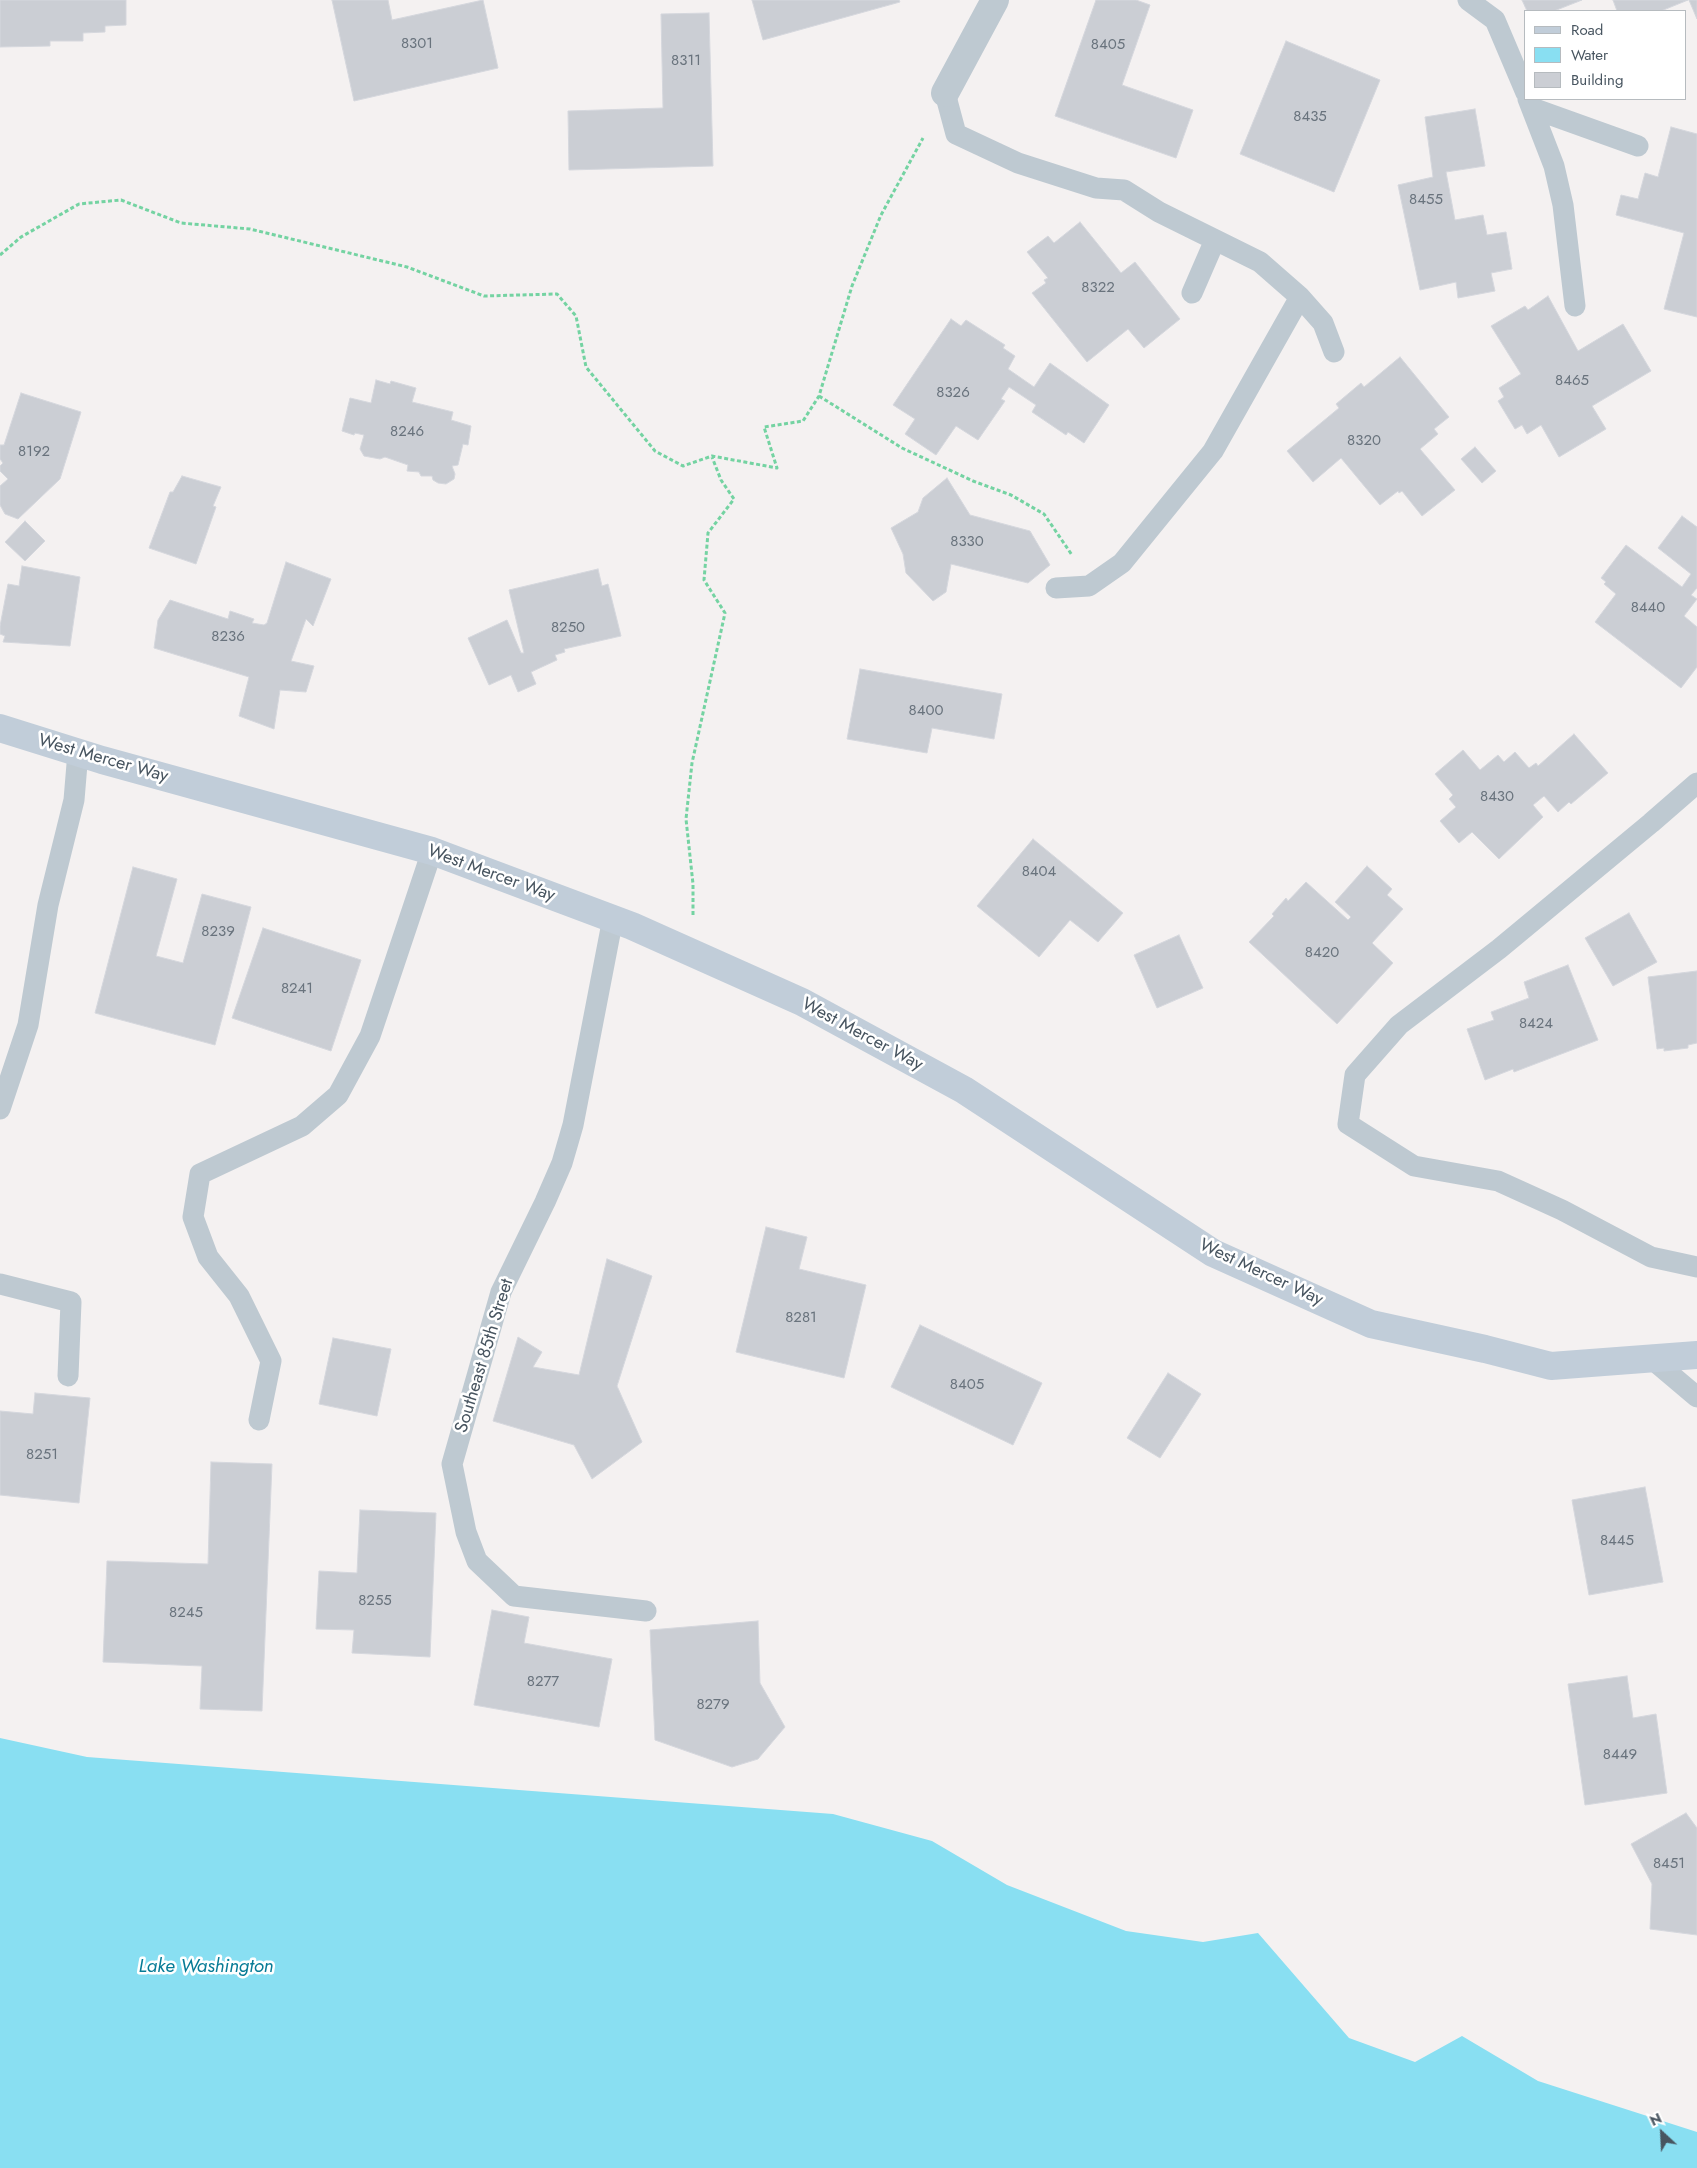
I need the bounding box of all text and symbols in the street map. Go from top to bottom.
legend [1524,10,1687,100]
text: Road [1571,19,1603,41]
house number: 8301 [401,35,433,53]
house number: 8405 [1091,36,1125,54]
text: Water [1571,44,1608,66]
house number: 8311 [671,52,701,70]
text: Building [1571,69,1623,91]
house number: 8435 [1293,108,1327,126]
house number: 8455 [1409,191,1443,209]
house number: 8322 [1081,279,1115,297]
house number: 8465 [1555,372,1589,390]
house number: 8326 [936,384,970,402]
house number: 8246 [390,423,424,441]
house number: 8320 [1347,432,1381,450]
house number: 8192 [18,443,50,461]
house number: 8330 [950,533,984,551]
house number: 8440 [1631,599,1665,617]
house number: 8250 [551,619,585,637]
house number: 8236 [211,628,245,646]
house number: 8400 [909,702,943,720]
street label: West Mercer Way [35,730,171,788]
house number: 8430 [1480,788,1514,806]
street label: West Mercer Way [424,841,558,907]
house number: 8404 [1022,863,1056,881]
house number: 8239 [201,923,235,941]
house number: 8420 [1305,944,1339,962]
house number: 8241 [281,980,313,998]
street label: West Mercer Way [798,994,926,1076]
house number: 8424 [1519,1015,1553,1033]
street label: West Mercer Way [1196,1235,1326,1311]
street label: Southeast 85th Street [451,1276,519,1436]
house number: 8281 [785,1309,817,1327]
house number: 8405 [950,1376,984,1394]
house number: 8251 [26,1446,58,1464]
house number: 8445 [1600,1532,1634,1550]
house number: 8255 [358,1592,392,1610]
house number: 8245 [169,1604,203,1622]
house number: 8277 [527,1673,559,1691]
house number: 8279 [696,1696,730,1714]
house number: 8449 [1603,1746,1637,1764]
house number: 8451 [1653,1855,1685,1873]
water label: Lake Washington [139,1956,273,1978]
north arrow [1637,2108,1687,2158]
text: N [1646,2108,1665,2131]

